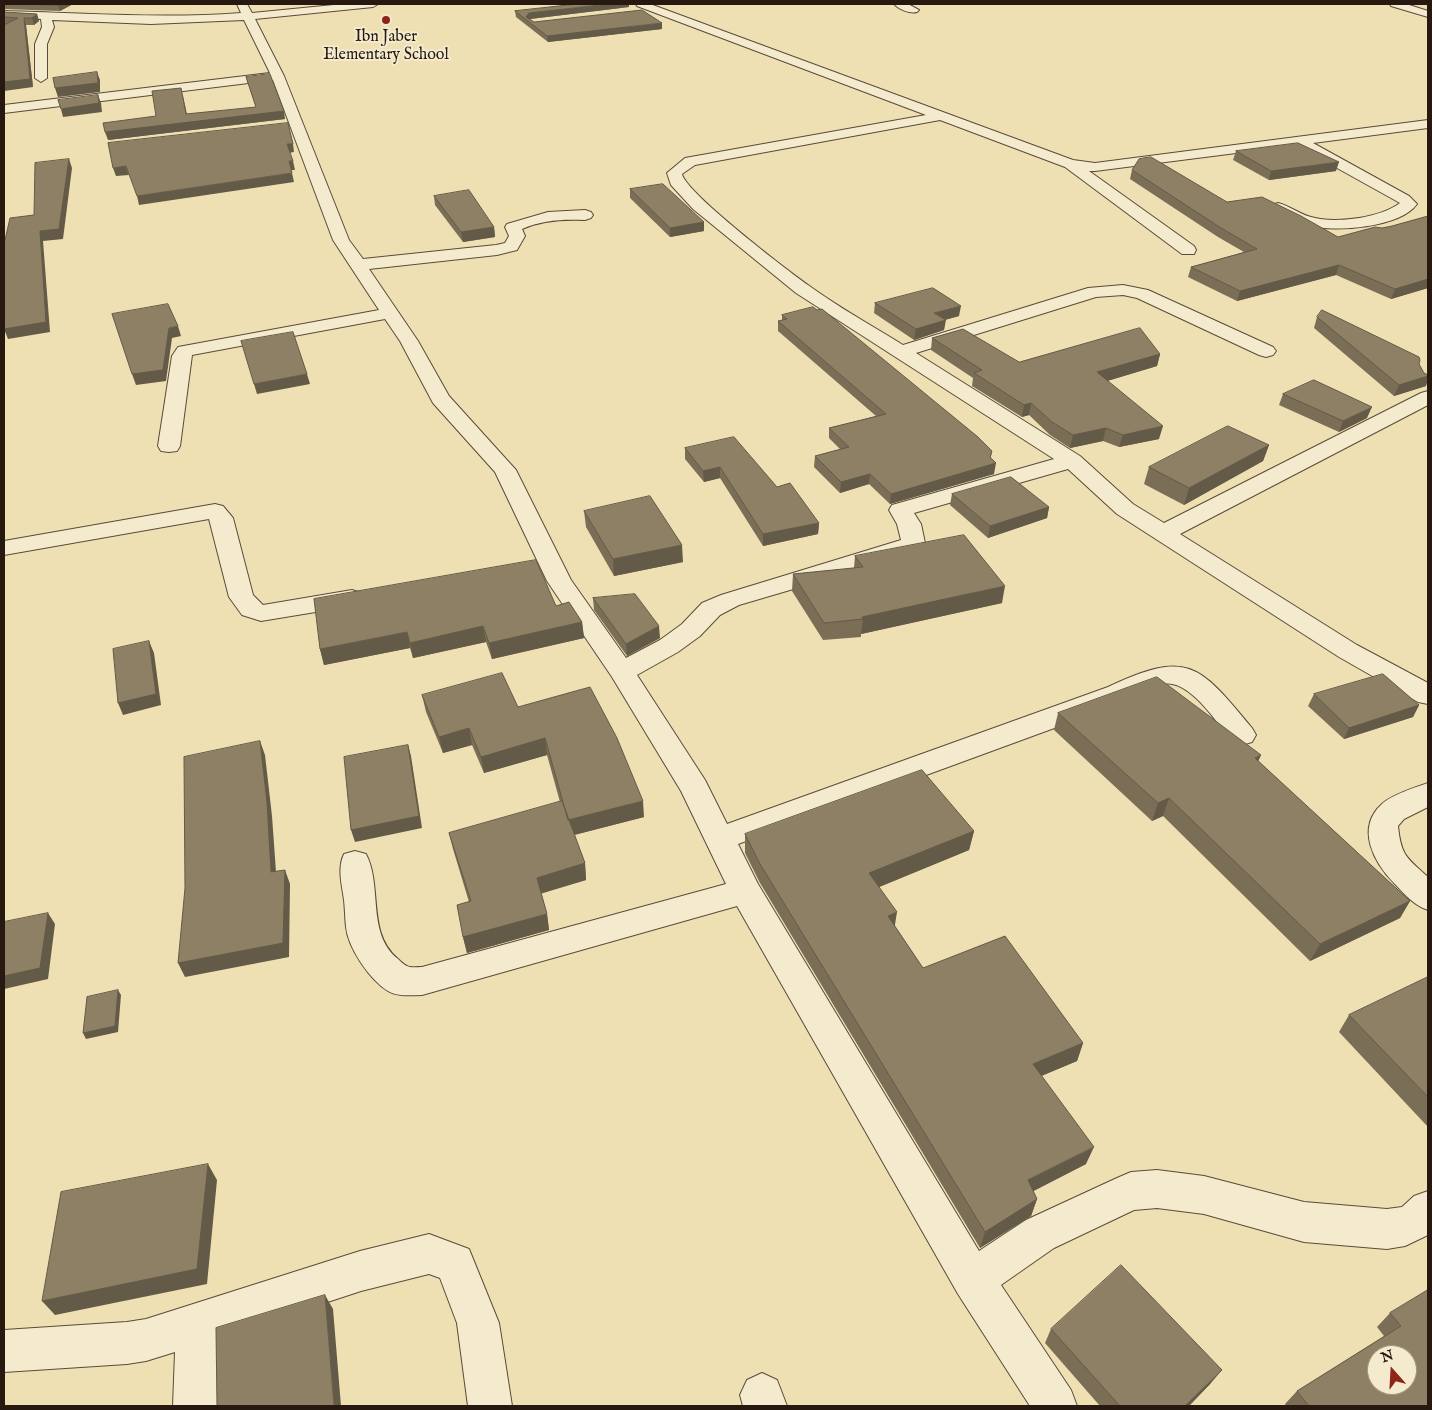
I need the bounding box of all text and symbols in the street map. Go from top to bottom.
marker: Ibn Jaber Elementary School [380,14,392,26]
place label: Ibn Jaber Elementary School [323,28,449,66]
north arrow [1367,1345,1417,1395]
text: N [1379,1346,1396,1367]

